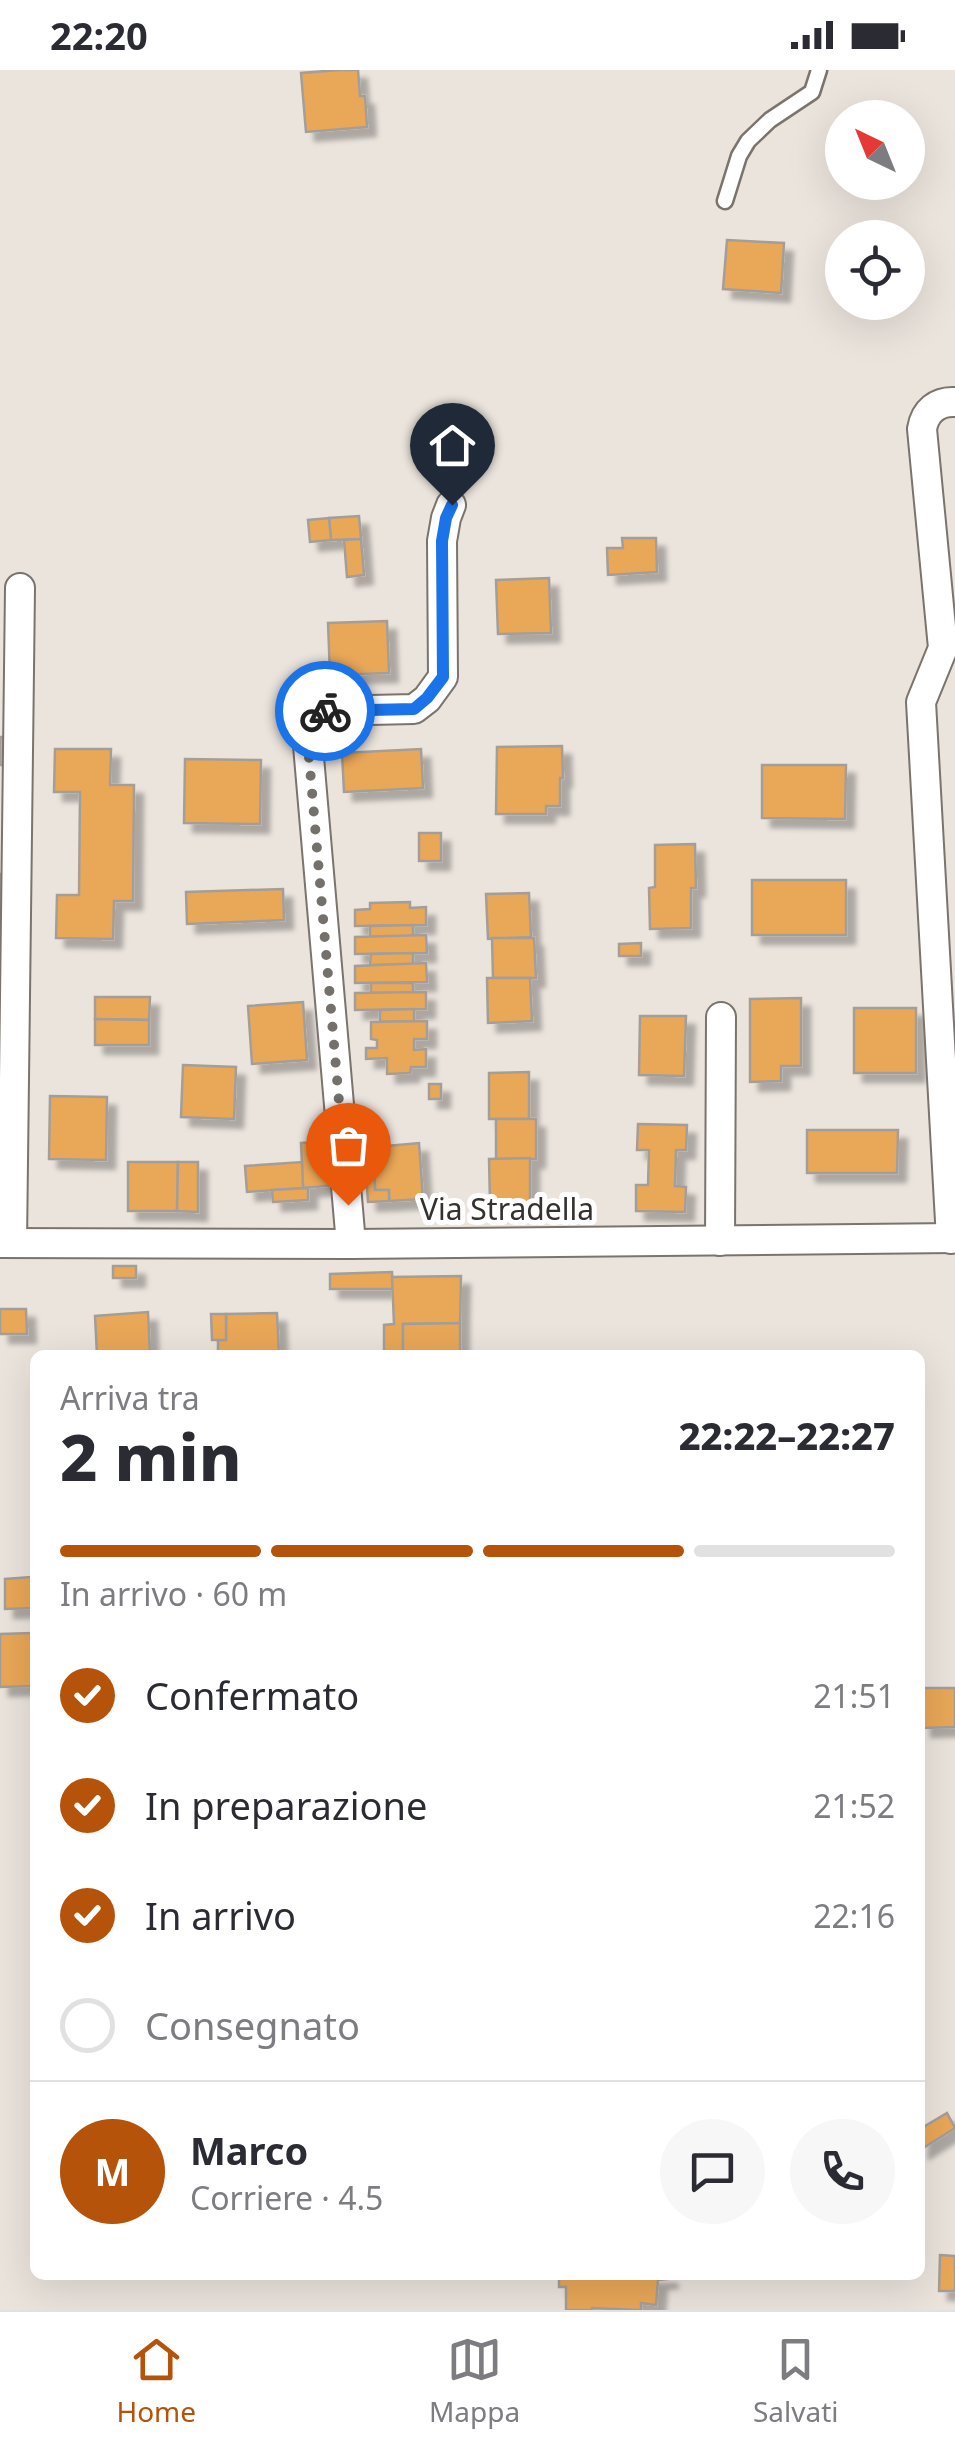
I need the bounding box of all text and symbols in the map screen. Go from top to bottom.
text: 22:20 [50,9,148,61]
north arrow [825,100,925,200]
map controls [825,100,925,320]
button: locate [825,220,925,320]
pin [410,403,495,506]
icon: home [425,418,480,473]
courier [275,661,375,761]
icon: bike [298,684,353,739]
pin [306,1103,391,1206]
icon: bag [321,1118,376,1173]
street label: Via Stradella [420,1188,594,1229]
text: Arriva tra [60,1376,200,1419]
text: 22:22–22:27 [679,1409,895,1461]
text: 2 min [60,1412,242,1500]
text: In arrivo · 60 m [60,1572,287,1615]
icon: check [60,1668,115,1723]
text: Confermato [145,1669,359,1721]
text: 21:51 [813,1674,895,1717]
icon: check [60,1778,115,1833]
text: In preparazione [145,1779,428,1831]
text: 21:52 [813,1784,895,1827]
icon: check [60,1888,115,1943]
text: In arrivo [145,1889,296,1941]
text: 22:16 [813,1894,895,1937]
text: Consegnato [145,1999,360,2051]
button: chat [660,2119,765,2224]
button: phone [790,2119,895,2224]
text: Marco [190,2124,308,2176]
text: M [95,2145,130,2197]
text: Corriere · 4.5 [190,2176,383,2219]
tab: Home [116,2332,196,2430]
tab: Mappa [429,2332,520,2430]
tab: Salvati [753,2332,839,2430]

